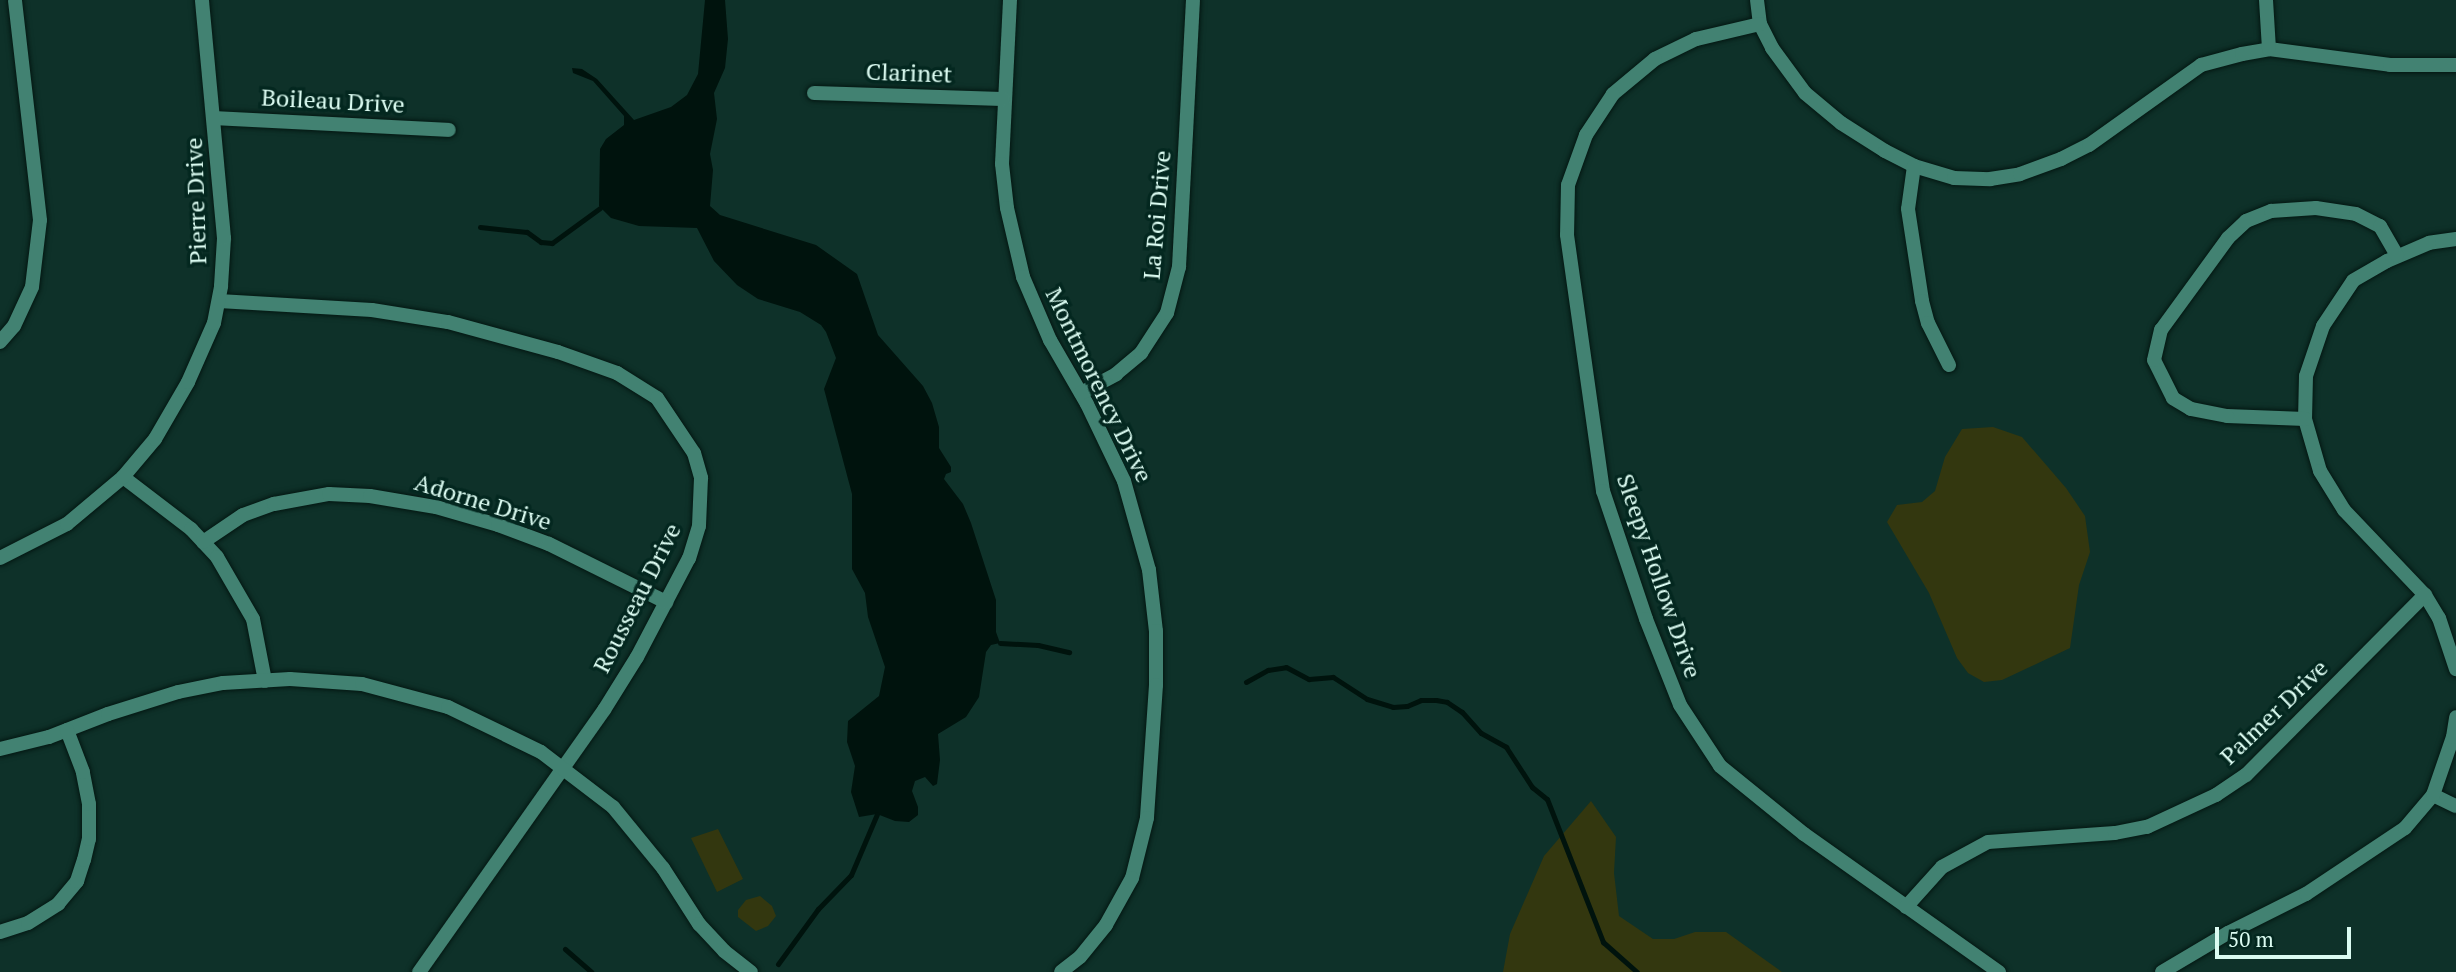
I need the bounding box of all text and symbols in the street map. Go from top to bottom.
street label: Clarinet [865,57,953,89]
street label: Boileau Drive [261,83,405,119]
street label: Pierre Drive [179,137,213,265]
street label: La Roi Drive [1137,149,1177,281]
street label: Montmorency Drive [1039,283,1159,487]
street label: Adorne Drive [411,468,555,536]
street label: Sleepy Hollow Drive [1611,470,1707,682]
street label: Rousseau Drive [587,519,687,677]
street label: Palmer Drive [2214,653,2334,771]
scale bar [2218,912,2354,956]
text: 50 m [2228,925,2274,953]

